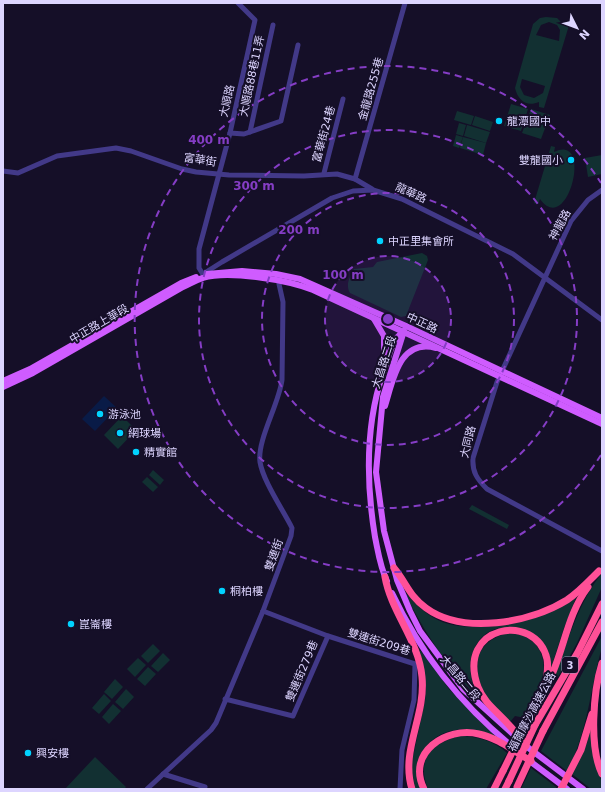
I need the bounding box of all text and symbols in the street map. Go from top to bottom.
north arrow [557,8,597,48]
text: N [576,27,592,42]
street label: 大順路88巷11弄 [237,34,267,118]
street label: 金龍路255巷 [356,56,386,122]
street label: 大順路 [217,83,237,119]
street label: 富華街24巷 [310,104,338,164]
place label: 龍潭國中 [507,115,551,128]
marker: 龍潭國中 [494,116,504,126]
text: 400 m [188,133,230,147]
street label: 富華街 [183,151,217,169]
place label: 雙龍國小 [519,154,563,167]
marker: 雙龍國小 [566,155,576,165]
text: 300 m [233,179,275,193]
street label: 龍華路 [393,180,429,206]
street label: 神龍路 [547,207,573,243]
text: 200 m [278,223,320,237]
place label: 中正里集會所 [388,235,454,248]
marker: 中正里集會所 [375,236,385,246]
text: 100 m [322,268,364,282]
street label: 中正路上華段 [67,302,131,346]
street label: 中正路 [404,310,440,336]
centre of rings [381,312,395,326]
street label: 大昌路二段 [369,334,399,390]
place label: 游泳池 [108,408,141,421]
marker: 游泳池 [95,409,105,419]
street label: 大同路 [458,424,478,460]
place label: 網球場 [128,427,161,440]
marker: 網球場 [115,428,125,438]
place label: 精實館 [144,446,177,459]
marker: 精實館 [131,447,141,457]
street label: 雙連街 [262,537,286,573]
place label: 桐柏樓 [230,585,263,598]
marker: 桐柏樓 [217,586,227,596]
place label: 崑崙樓 [79,618,112,631]
marker: 崑崙樓 [66,619,76,629]
street label: 雙連街209巷 [346,626,412,658]
street label: 雙連街279巷 [283,639,321,703]
street label: 大昌路二段 [437,653,483,703]
road number: 3 [562,657,578,673]
street label: 福爾摩沙高速公路 [506,670,558,754]
place label: 興安樓 [36,747,69,760]
marker: 興安樓 [23,748,33,758]

